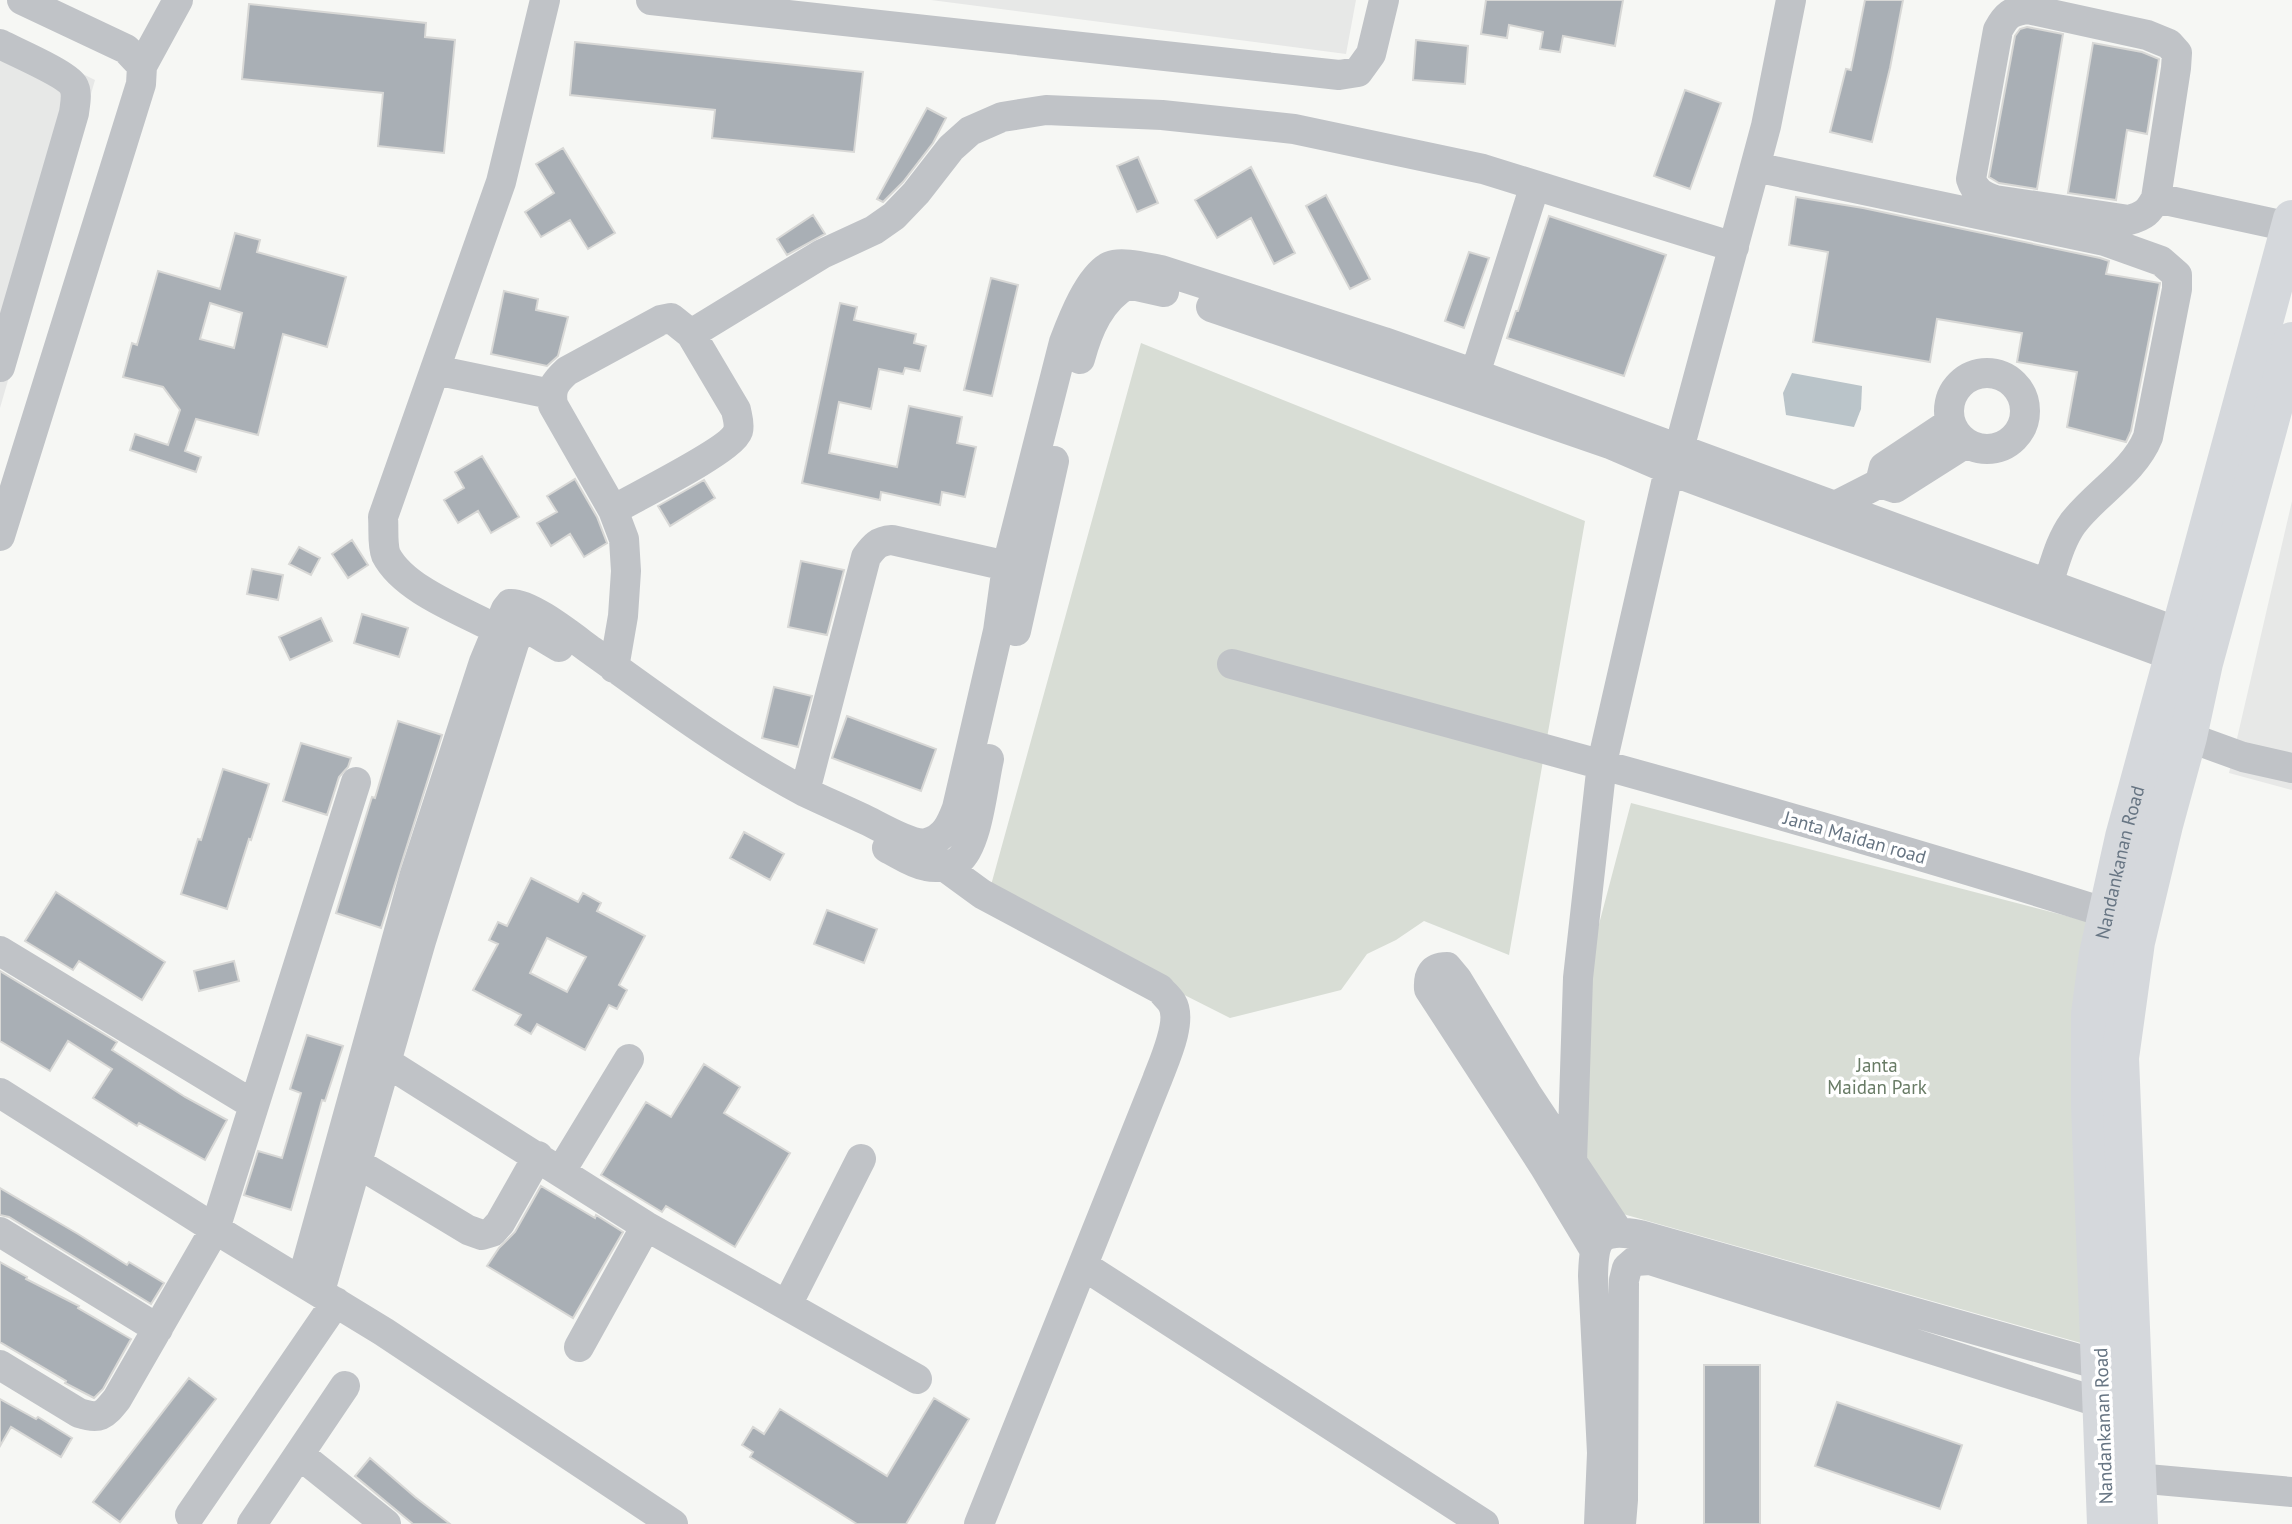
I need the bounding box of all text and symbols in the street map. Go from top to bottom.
street label: Nandankanan Road [2090,783,2149,941]
street label: Janta Maidan road [1780,805,1929,869]
park label: Janta Maidan Park [1827,1053,1927,1099]
street label: Nandankanan Road [2088,1347,2118,1505]

